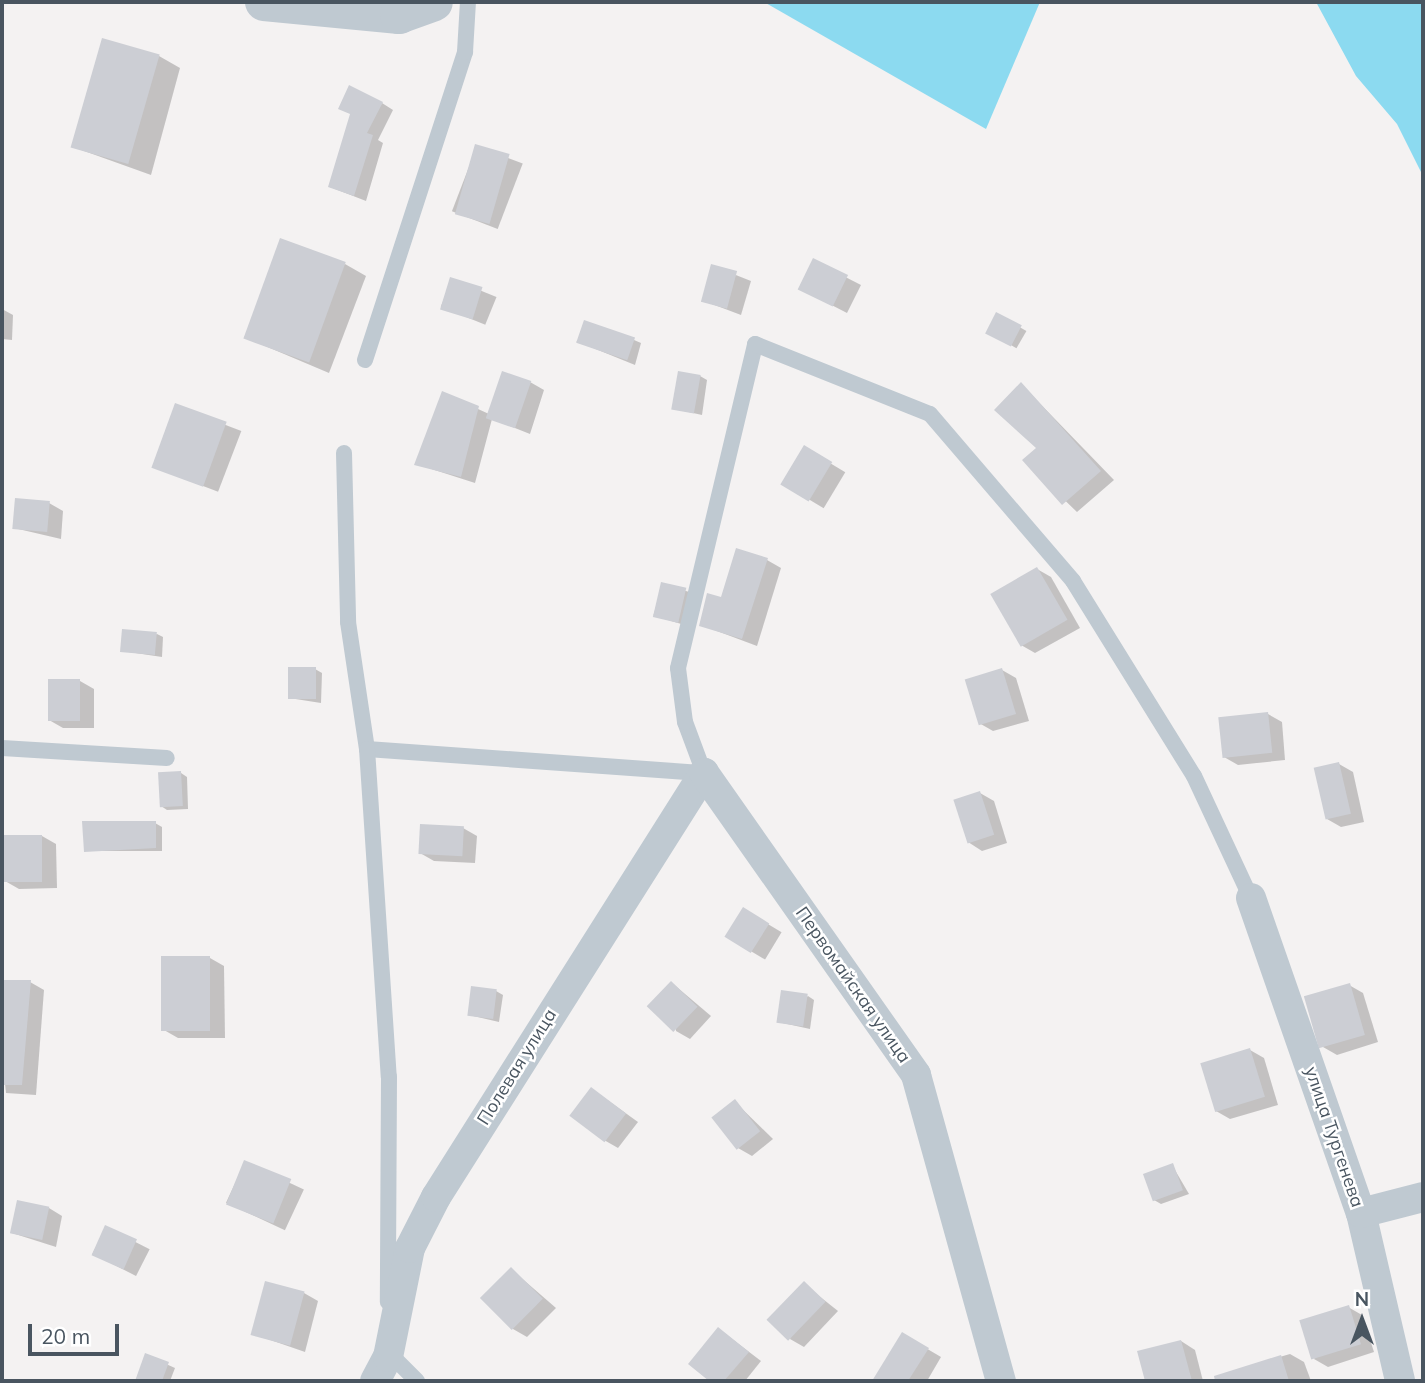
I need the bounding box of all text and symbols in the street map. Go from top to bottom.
street label: Первомайская улица [791,903,915,1067]
street label: Полевая улица [473,1005,561,1129]
street label: улица Тургенева [1300,1064,1368,1210]
north arrow [1327,1285,1397,1355]
text: N [1355,1287,1369,1311]
scale bar [32,1310,122,1354]
text: 20 m [41,1323,90,1349]

